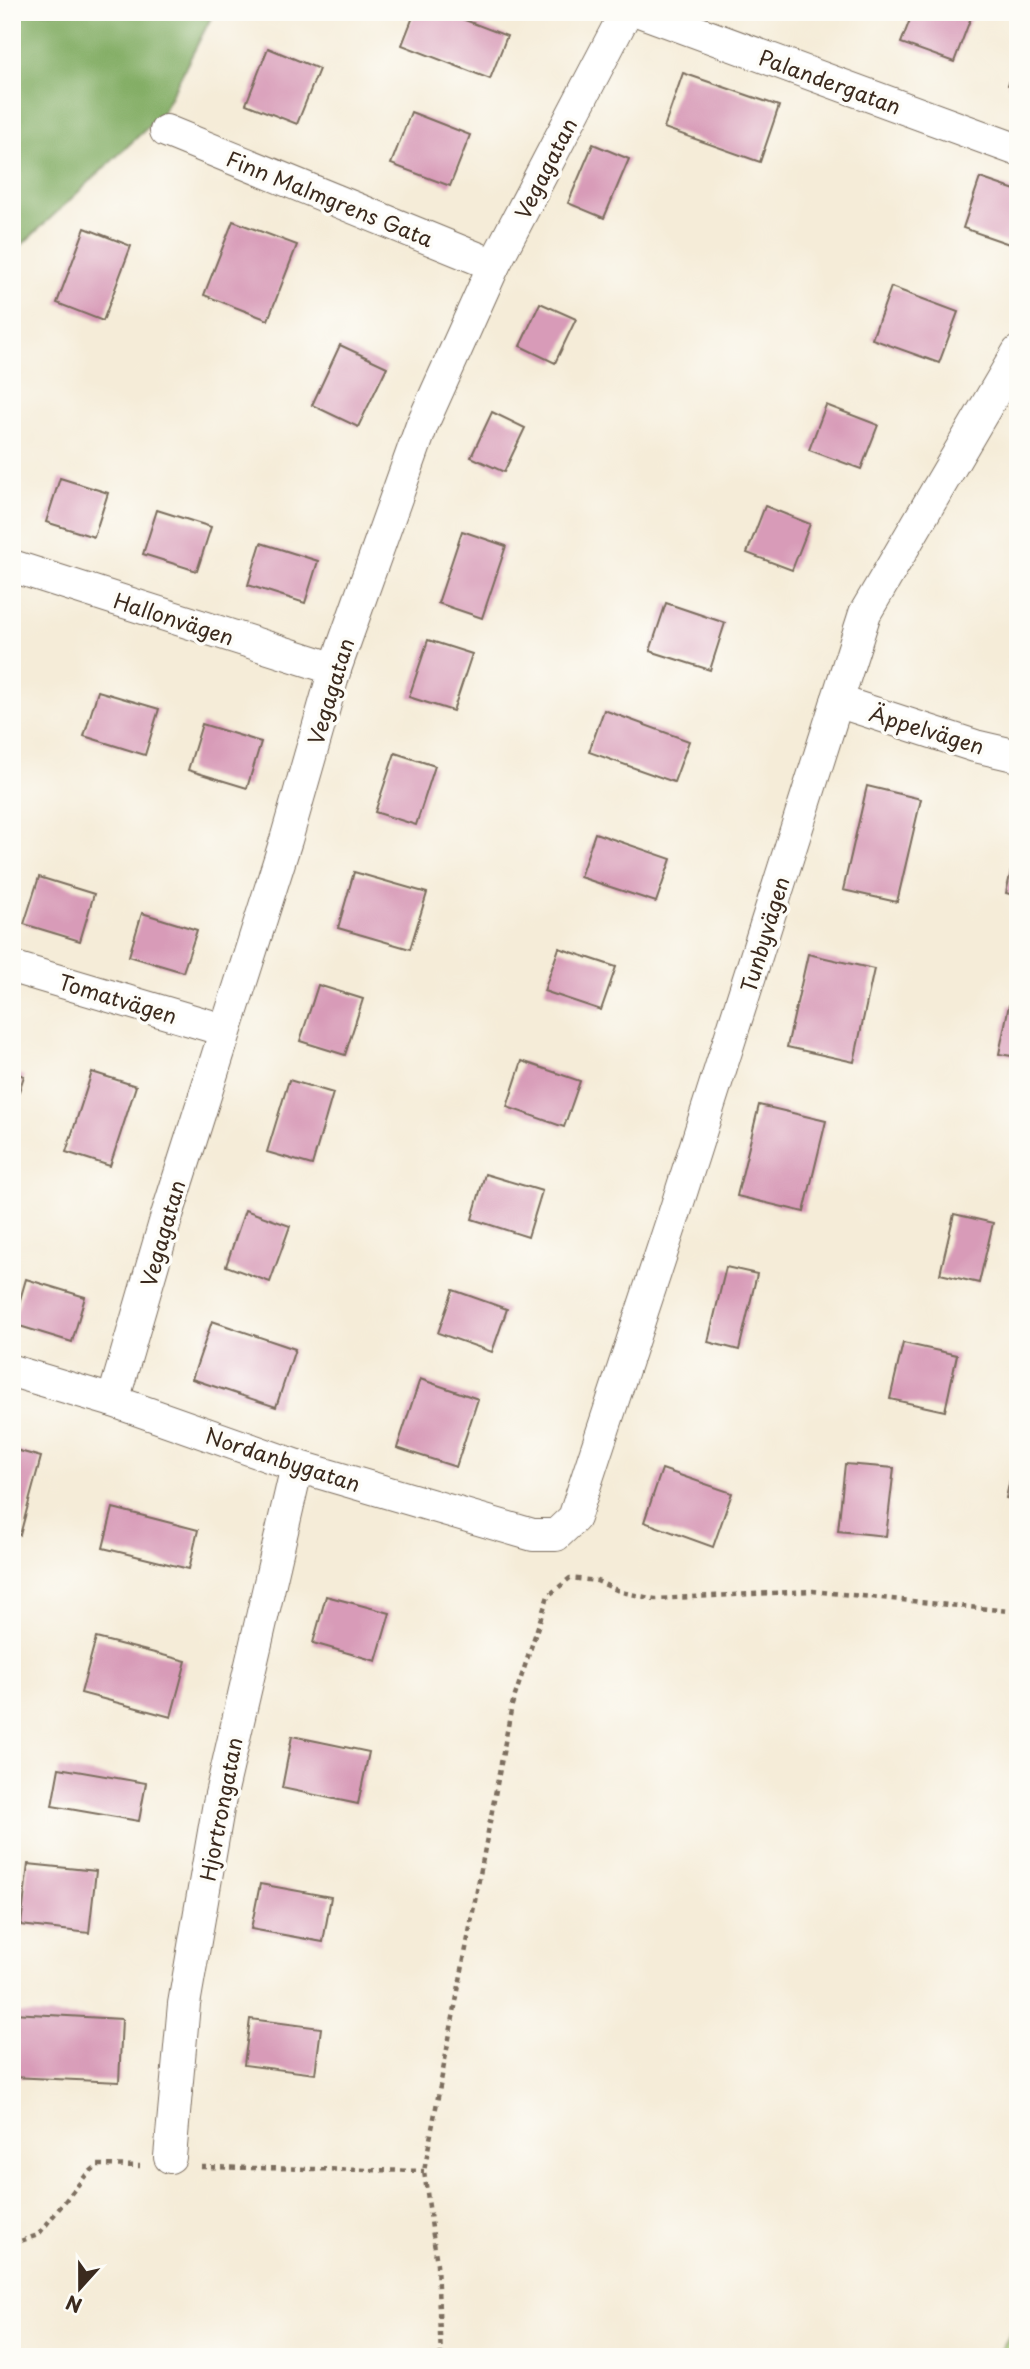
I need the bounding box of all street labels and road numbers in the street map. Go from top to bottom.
street label: Palandergatan [754,40,906,122]
street label: Vegagatan [506,112,584,224]
street label: Finn Malmgrens Gata [222,142,439,254]
street label: Hallonvägen [110,584,238,652]
street label: Vegagatan [299,634,361,748]
street label: Äppelvägen [866,696,988,762]
street label: Tunbyvägen [731,872,797,996]
street label: Tomatvägen [55,965,181,1031]
street label: Vegagatan [132,1176,192,1290]
street label: Nordanbygatan [201,1419,365,1499]
street label: Hjortrongatan [190,1734,250,1884]

